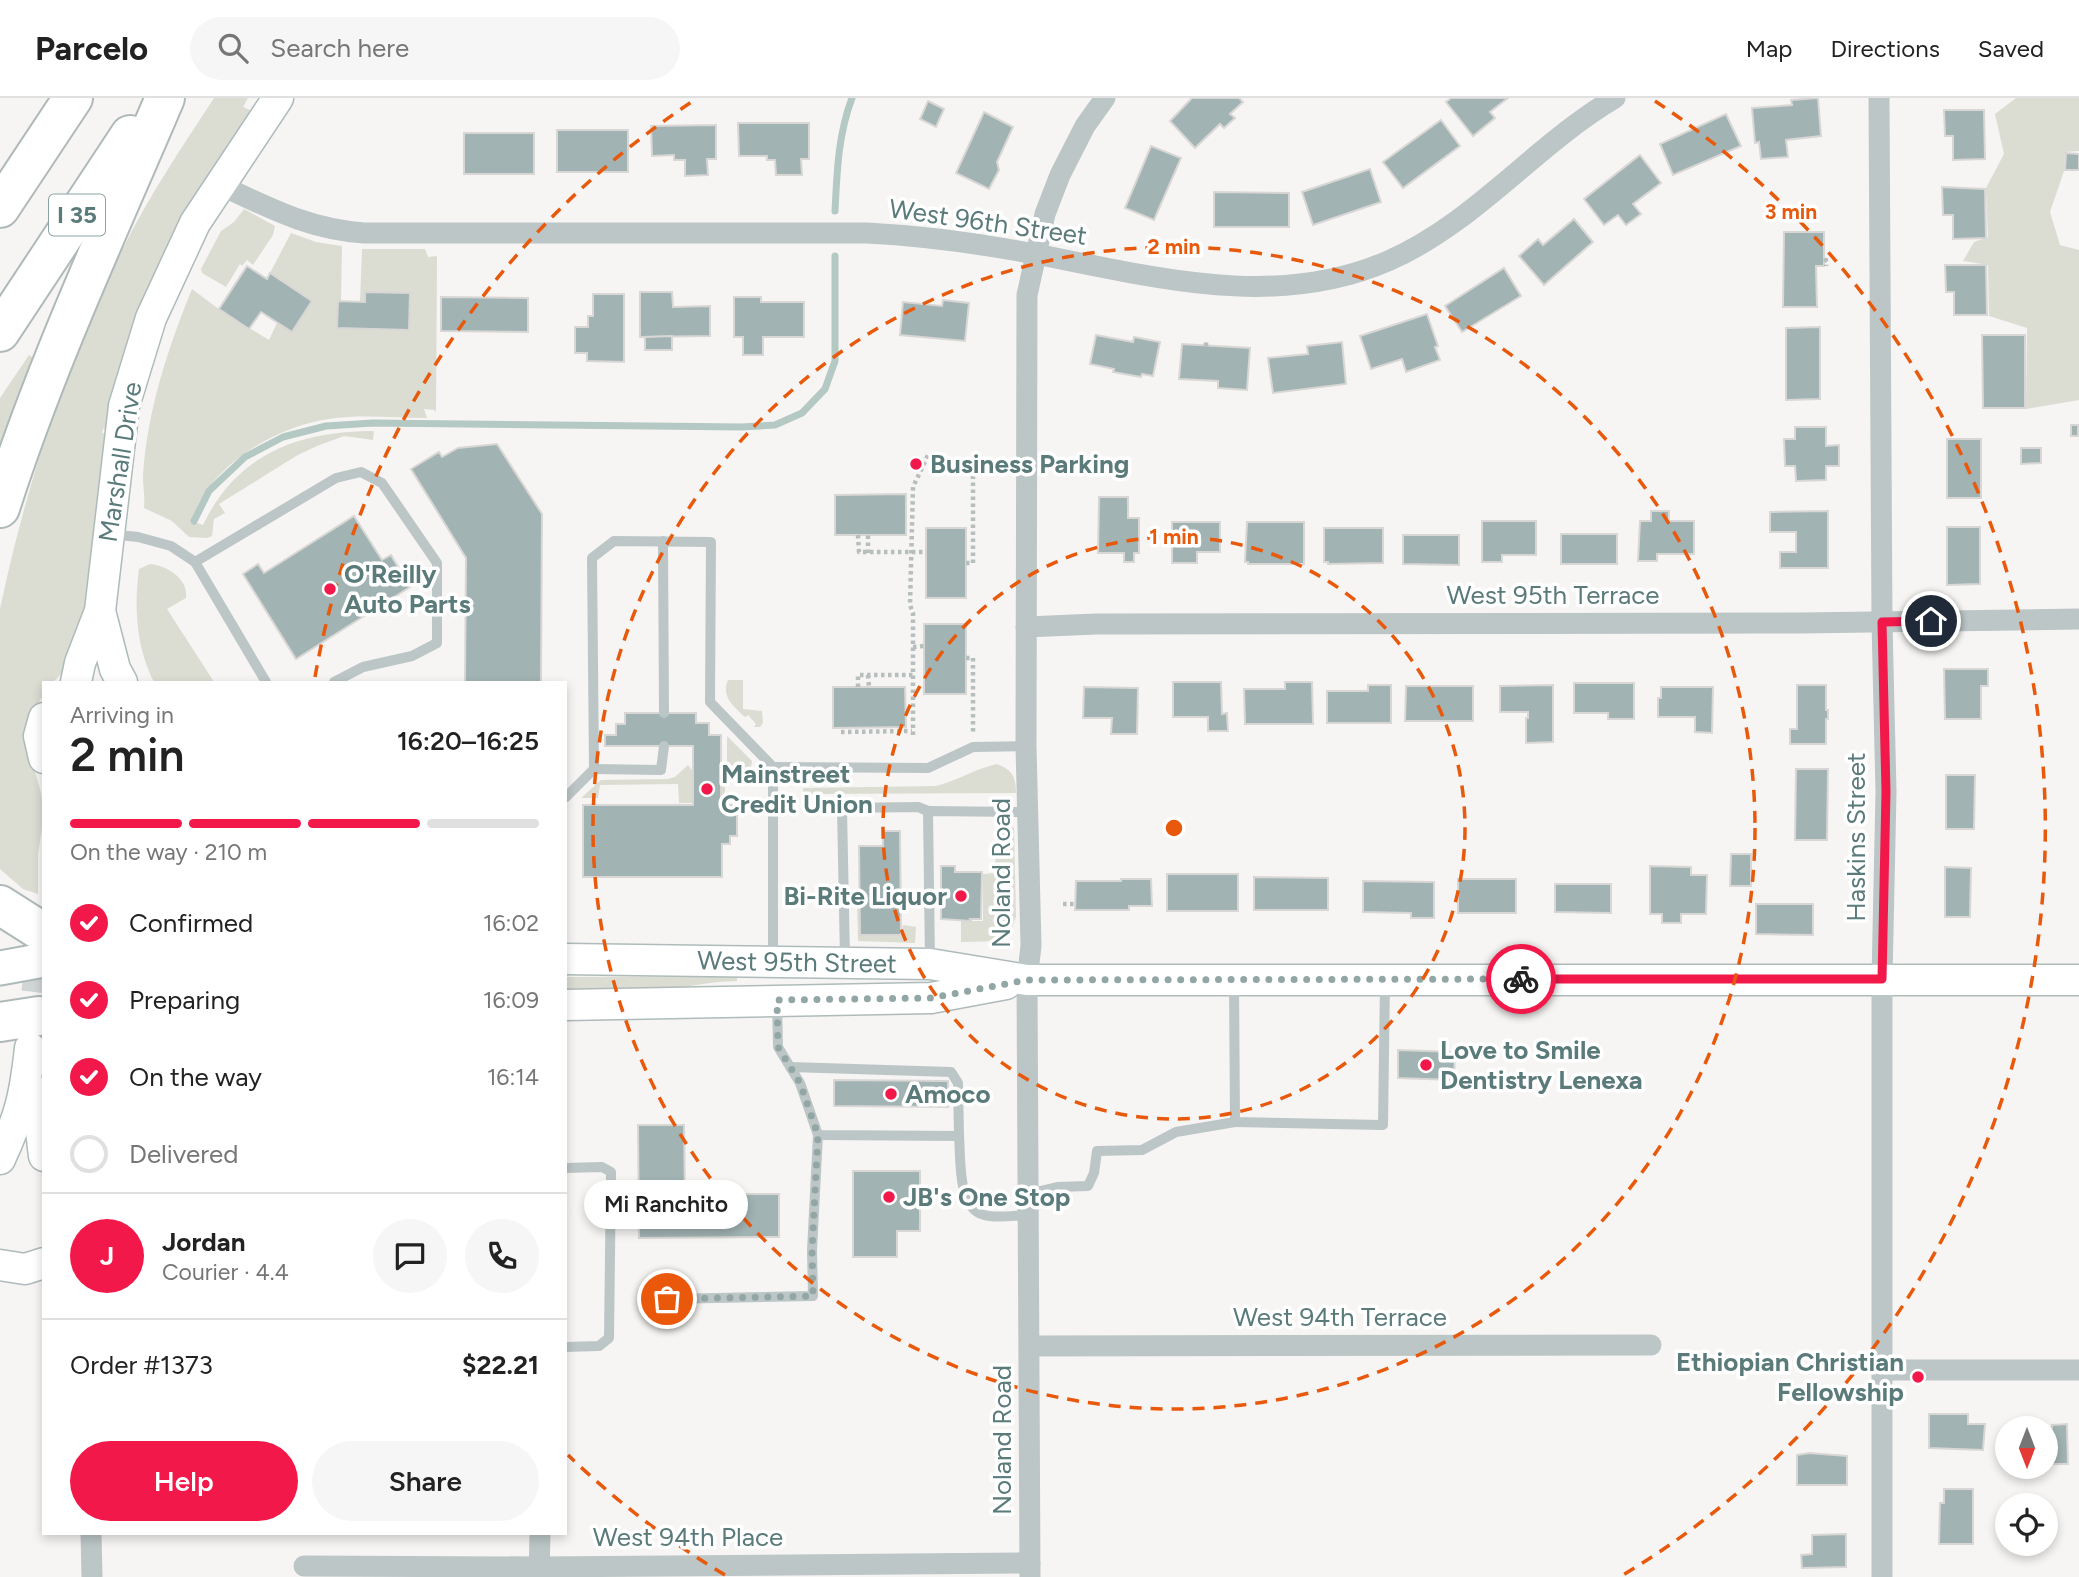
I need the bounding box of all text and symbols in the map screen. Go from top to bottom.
search box [190,17,680,80]
text: Parcelo [35,29,148,68]
icon: search [214,29,252,67]
text: Search here [270,32,409,64]
text: Map [1746,34,1792,63]
text: Directions [1830,34,1940,63]
text: Saved [1978,34,2044,63]
street label: West 96th Street [887,192,1089,252]
road number: I 35 [49,194,105,236]
text: 3 min [1765,199,1817,224]
text: 2 min [1148,234,1200,259]
street label: Marshall Drive [92,380,148,544]
place label: Business Parking [930,448,1130,480]
marker: Business Parking [908,456,924,472]
text: 1 min [1149,524,1199,549]
place label: O'Reilly Auto Parts [344,558,471,620]
street label: West 95th Terrace [1447,579,1659,611]
marker: O'Reilly Auto Parts [322,581,338,597]
pin [1901,591,1961,651]
icon: home [1912,602,1950,640]
text: Arriving in [70,701,174,729]
text: 16:20–16:25 [397,725,539,757]
text: 2 min [70,727,185,783]
street label: Haskins Street [1840,752,1872,922]
place label: Mainstreet Credit Union [721,758,873,820]
marker: Mainstreet Credit Union [699,781,715,797]
street label: Noland Road [985,798,1017,948]
centre of rings [1162,816,1186,840]
text: On the way · 210 m [70,838,267,866]
place label: Bi-Rite Liquor [783,880,947,912]
marker: Bi-Rite Liquor [953,888,969,904]
icon: check [70,904,108,942]
text: Confirmed [129,907,253,939]
text: 16:02 [483,909,539,937]
street label: West 95th Street [697,944,897,980]
courier [1486,944,1556,1014]
icon: bike [1502,960,1540,998]
icon: check [70,981,108,1019]
text: Preparing [129,984,240,1016]
text: 16:09 [483,986,539,1014]
place label: Love to Smile Dentistry Lenexa [1440,1034,1643,1096]
marker: Love to Smile Dentistry Lenexa [1418,1057,1434,1073]
icon: check [70,1058,108,1096]
text: On the way [129,1061,262,1093]
text: 16:14 [487,1063,539,1091]
place label: Amoco [905,1078,991,1110]
marker: Amoco [883,1086,899,1102]
text: Delivered [129,1138,238,1170]
callout: Mi Ranchito [585,1180,749,1229]
place label: JB's One Stop [903,1181,1071,1213]
marker: JB's One Stop [881,1189,897,1205]
text: Mi Ranchito [604,1190,728,1218]
button: chat [373,1219,447,1293]
button: phone [465,1219,539,1293]
text: Jordan [162,1226,245,1258]
text: J [100,1240,114,1272]
text: Courier · 4.4 [162,1258,289,1286]
pin [637,1269,697,1329]
icon: bag [648,1280,686,1318]
street label: West 94th Terrace [1233,1301,1447,1333]
place label: Ethiopian Christian Fellowship [1676,1346,1904,1408]
text: Order #1373 [70,1349,213,1381]
text: $22.21 [462,1349,539,1381]
street label: Noland Road [986,1365,1018,1515]
marker: Ethiopian Christian Fellowship [1910,1369,1926,1385]
north arrow [1995,1416,2058,1479]
map controls [1995,1416,2058,1556]
button: Help [70,1441,298,1521]
button: Share [312,1441,539,1521]
button: locate [1995,1493,2058,1556]
street label: West 94th Place [593,1521,783,1553]

